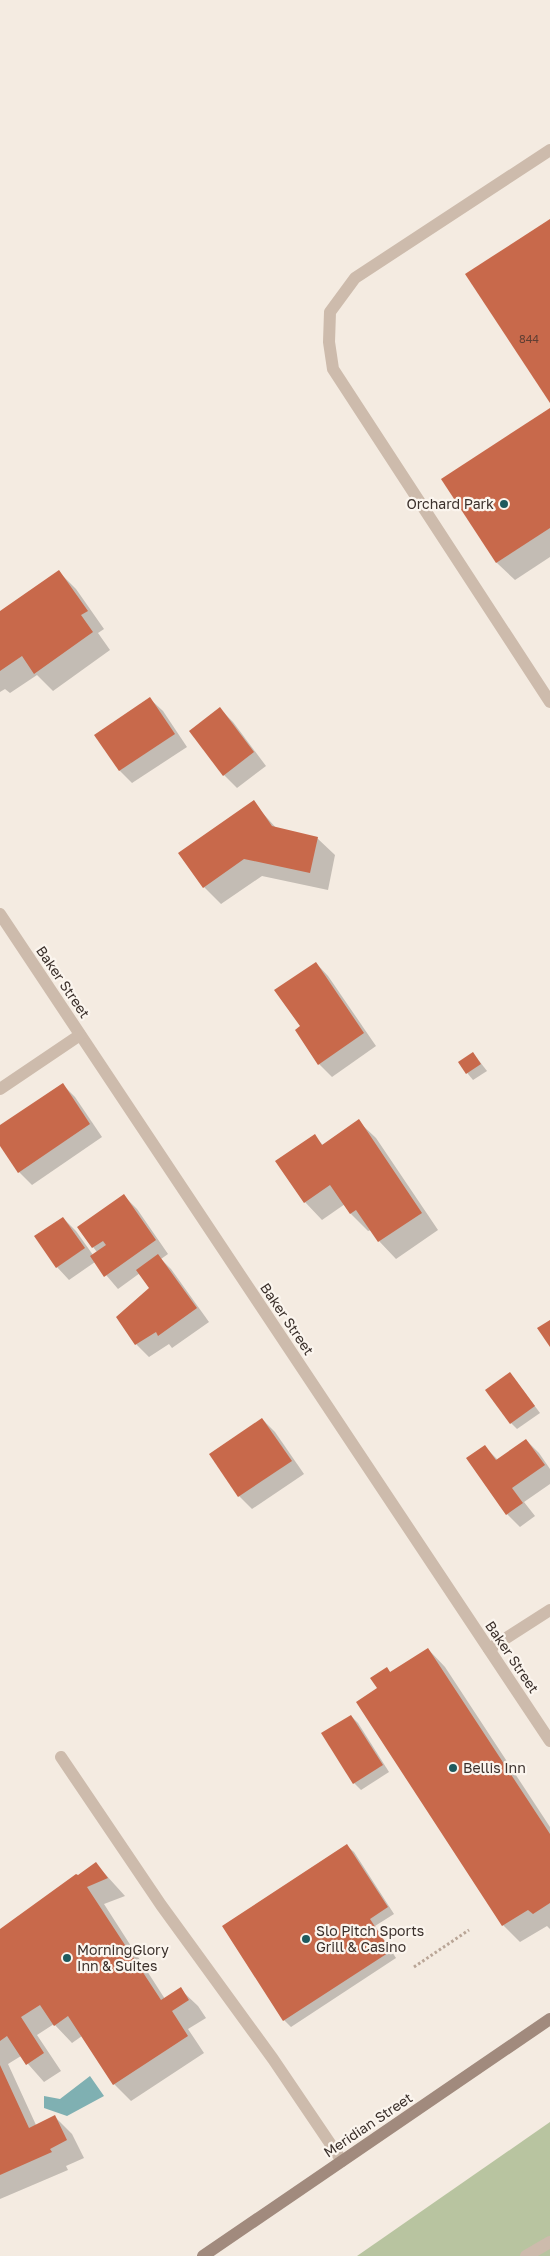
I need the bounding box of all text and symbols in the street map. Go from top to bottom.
house number: 844 [519,332,539,345]
place label: Orchard Park [406,495,494,512]
marker: Orchard Park [498,498,510,510]
street label: Baker Street [33,942,94,1021]
street label: Baker Street [257,1279,318,1358]
street label: Baker Street [482,1617,543,1696]
place label: Bellis Inn [463,1759,526,1776]
marker: Bellis Inn [447,1762,459,1774]
place label: Slo Pitch Sports Grill & Casino [316,1922,424,1955]
marker: Slo Pitch Sports Grill & Casino [300,1933,312,1945]
place label: MorningGlory Inn & Suites [77,1941,169,1974]
marker: MorningGlory Inn & Suites [61,1952,73,1964]
street label: Meridian Street [320,2089,415,2160]

